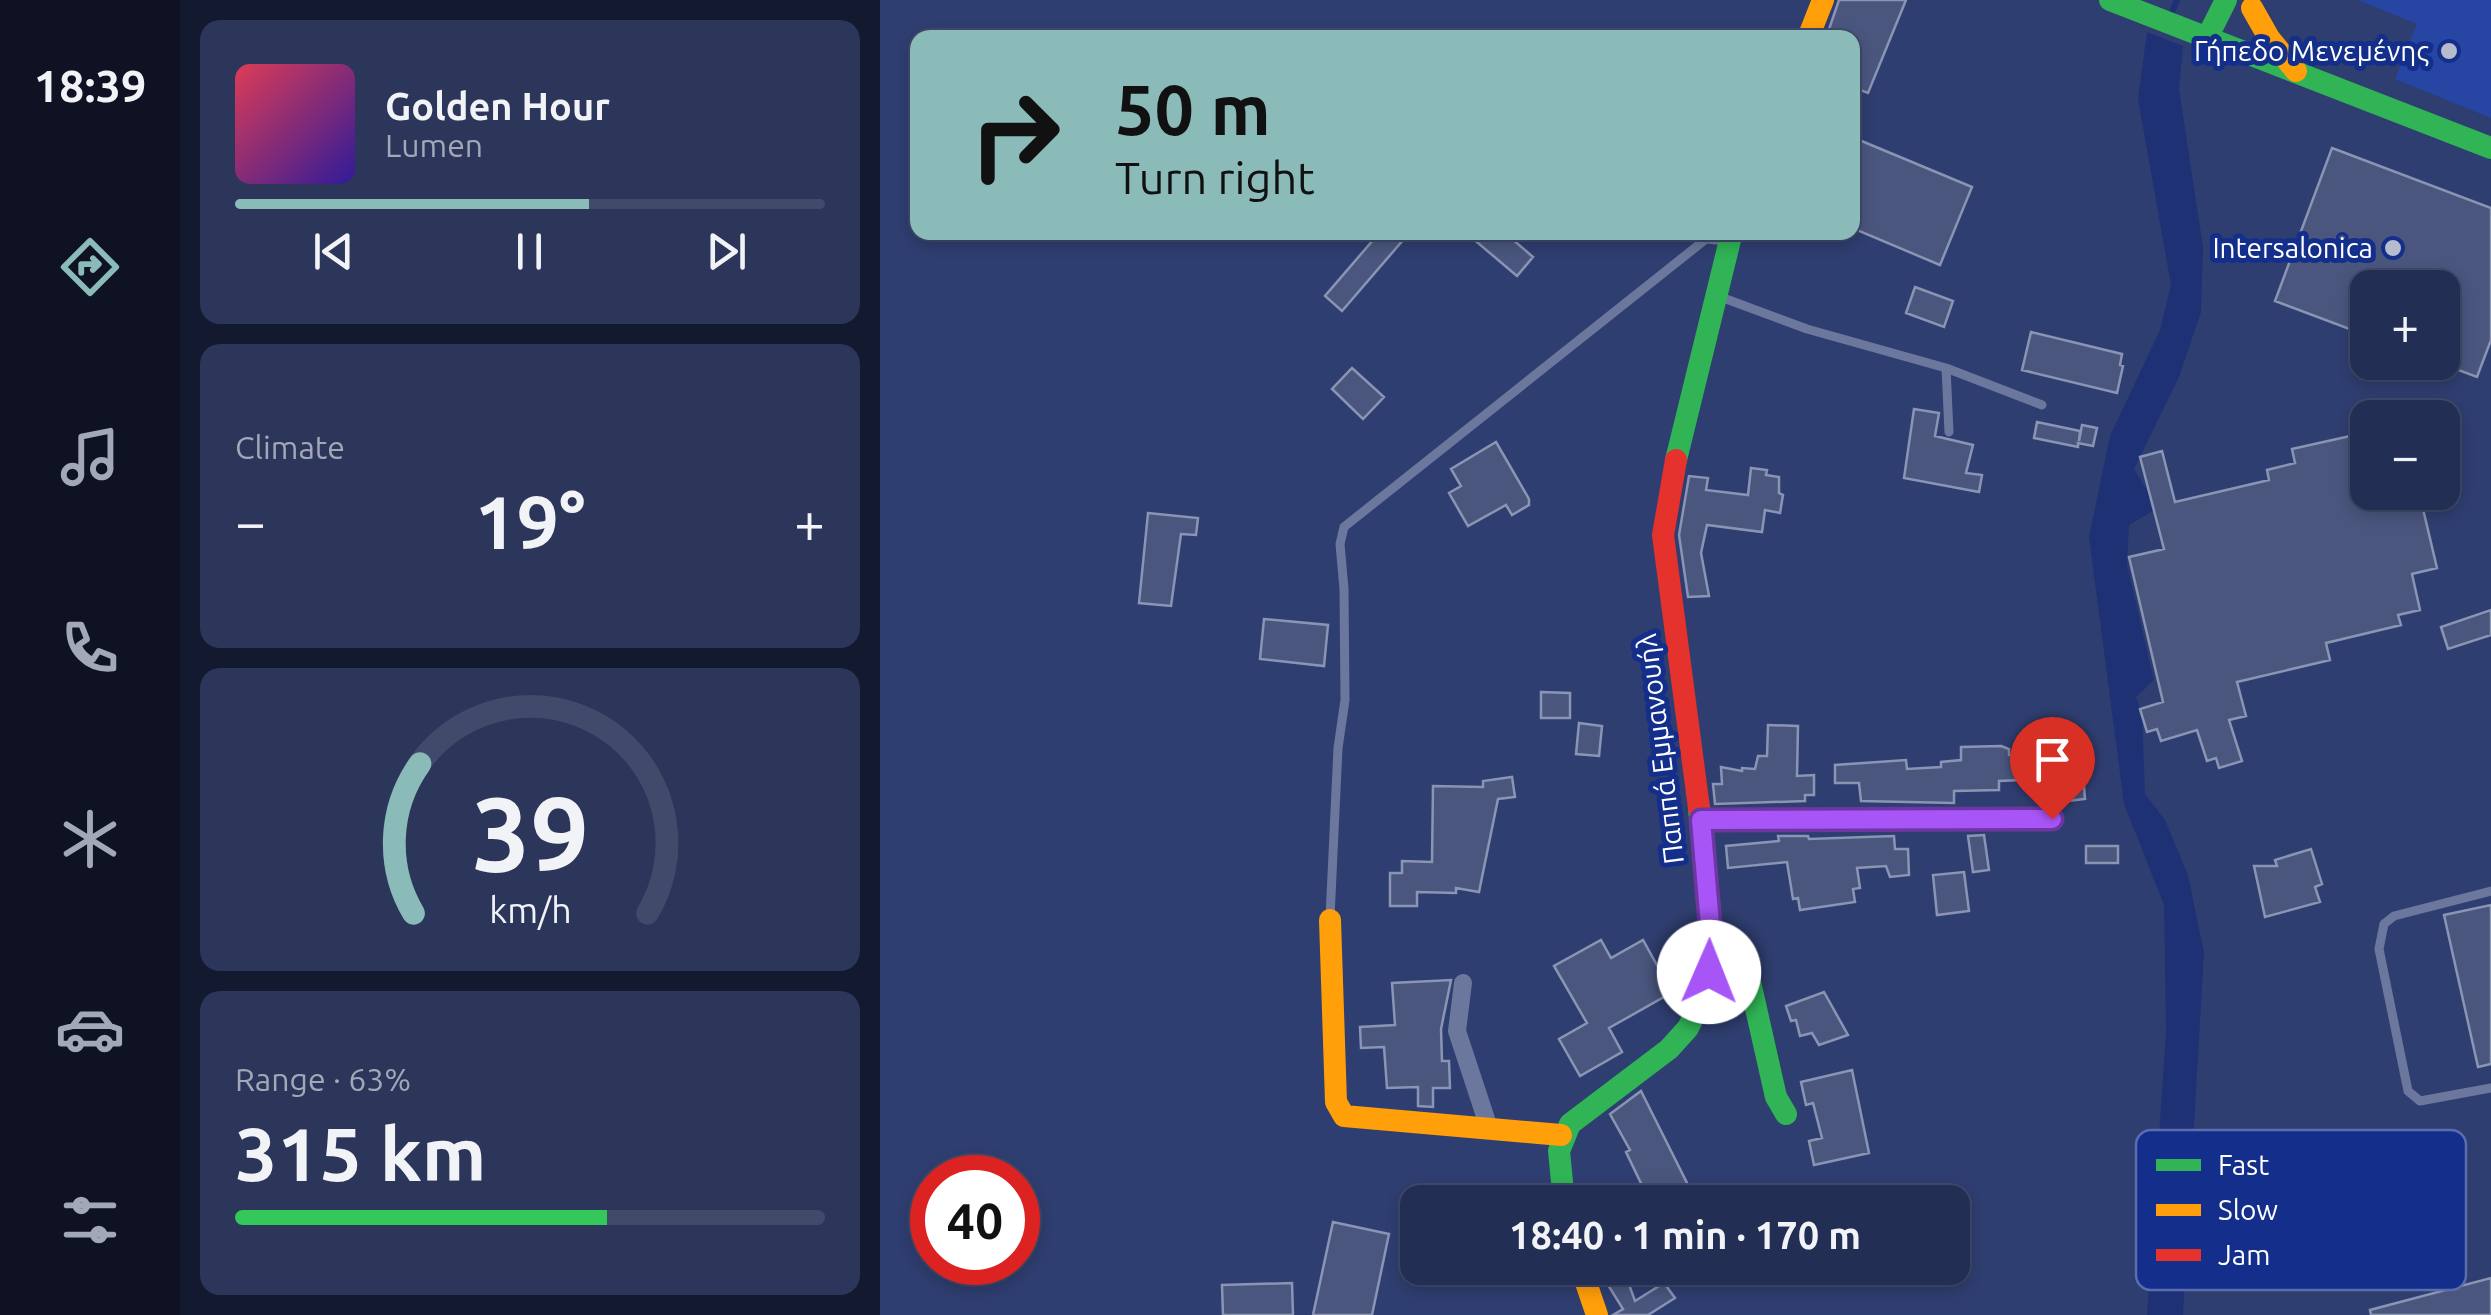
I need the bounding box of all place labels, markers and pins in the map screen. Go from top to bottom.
place label: Γήπεδο Μενεμένης [2194,35,2429,67]
marker: Γήπεδο Μενεμένης [2438,40,2460,62]
place label: Intersalonica [2212,232,2373,263]
marker: Intersalonica [2382,237,2404,259]
pin [2010,717,2095,820]

